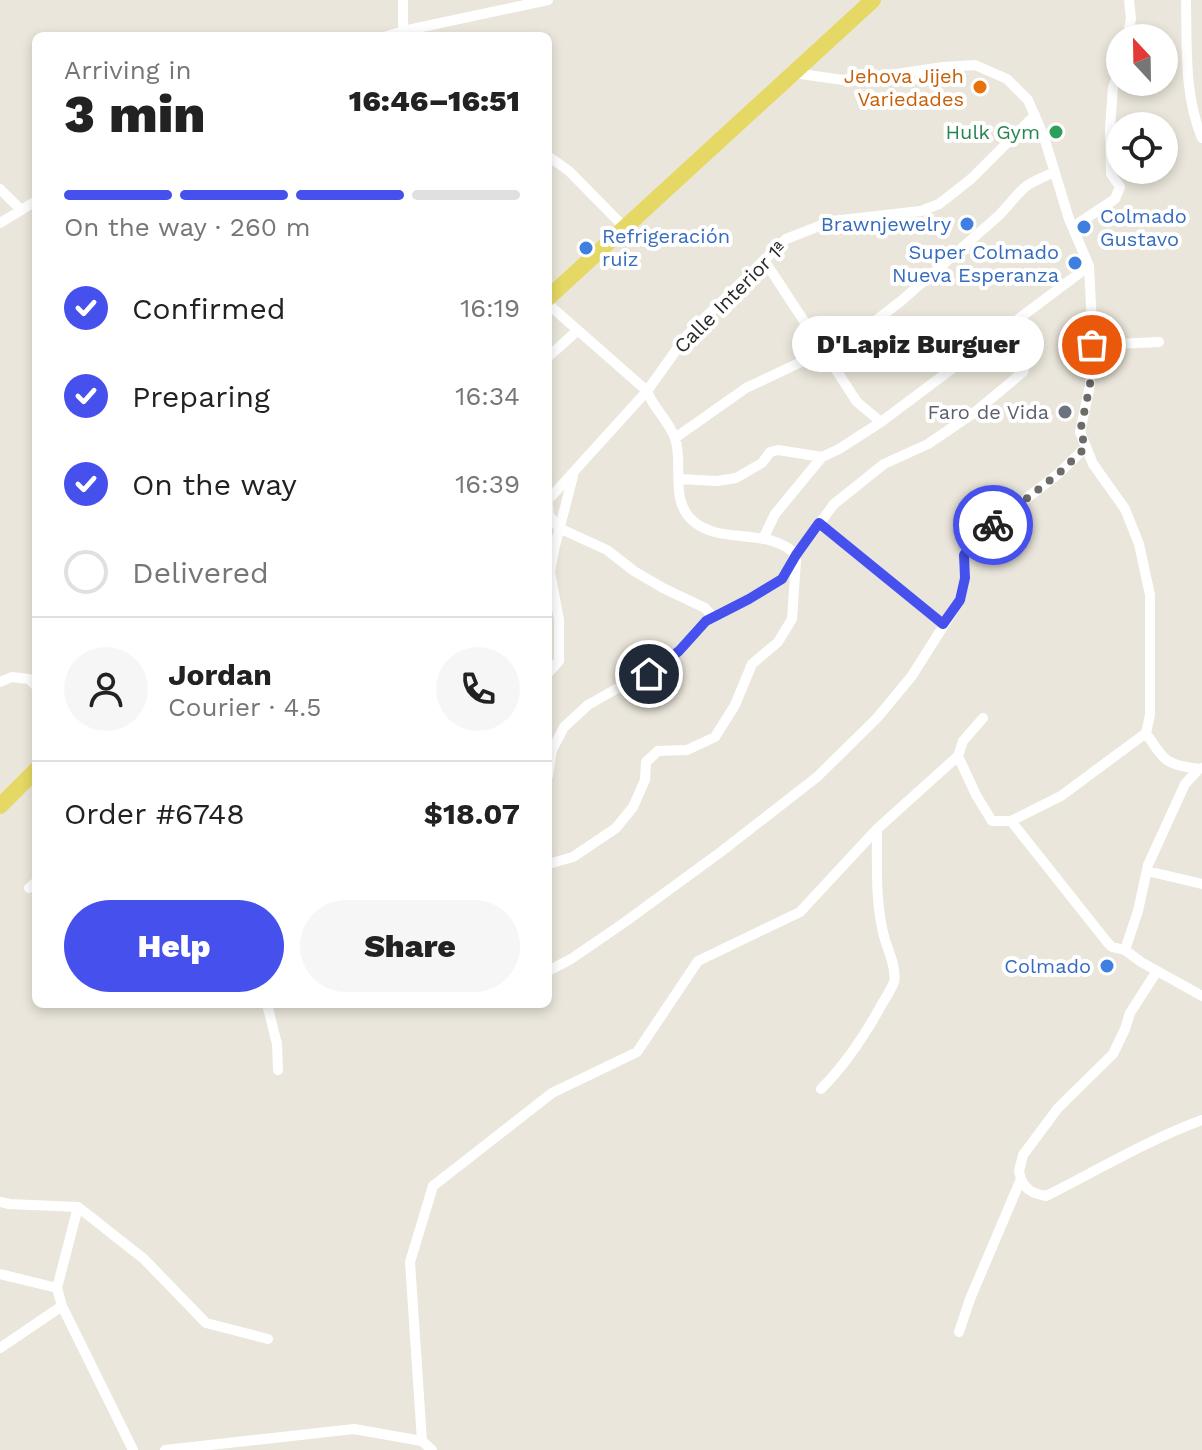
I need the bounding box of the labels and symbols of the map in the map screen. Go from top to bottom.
north arrow [1106,24,1178,96]
place label: Jehova Jijeh Variedades [844,64,964,111]
marker: Jehova Jijeh Variedades [971,78,989,96]
place label: Hulk Gym [946,120,1040,144]
marker: Hulk Gym [1047,123,1065,141]
place label: Colmado Gustavo [1100,204,1187,251]
place label: Brawnjewelry [821,212,952,236]
marker: Brawnjewelry [958,215,976,233]
marker: Colmado Gustavo [1075,218,1093,236]
place label: Refrigeración ruiz [602,224,730,271]
street label: Calle Interior 1ª [669,236,791,358]
marker: Refrigeración ruiz [577,239,595,257]
place label: Super Colmado Nueva Esperanza [892,240,1059,287]
marker: Super Colmado Nueva Esperanza [1066,254,1084,272]
pin [1058,311,1126,379]
callout: D'Lapiz Burguer [792,317,1044,373]
place label: Faro de Vida [927,400,1049,424]
marker: Faro de Vida [1056,403,1074,421]
courier [953,485,1033,565]
pin [615,640,683,708]
place label: Colmado [1004,954,1091,978]
marker: Colmado [1098,957,1116,975]

